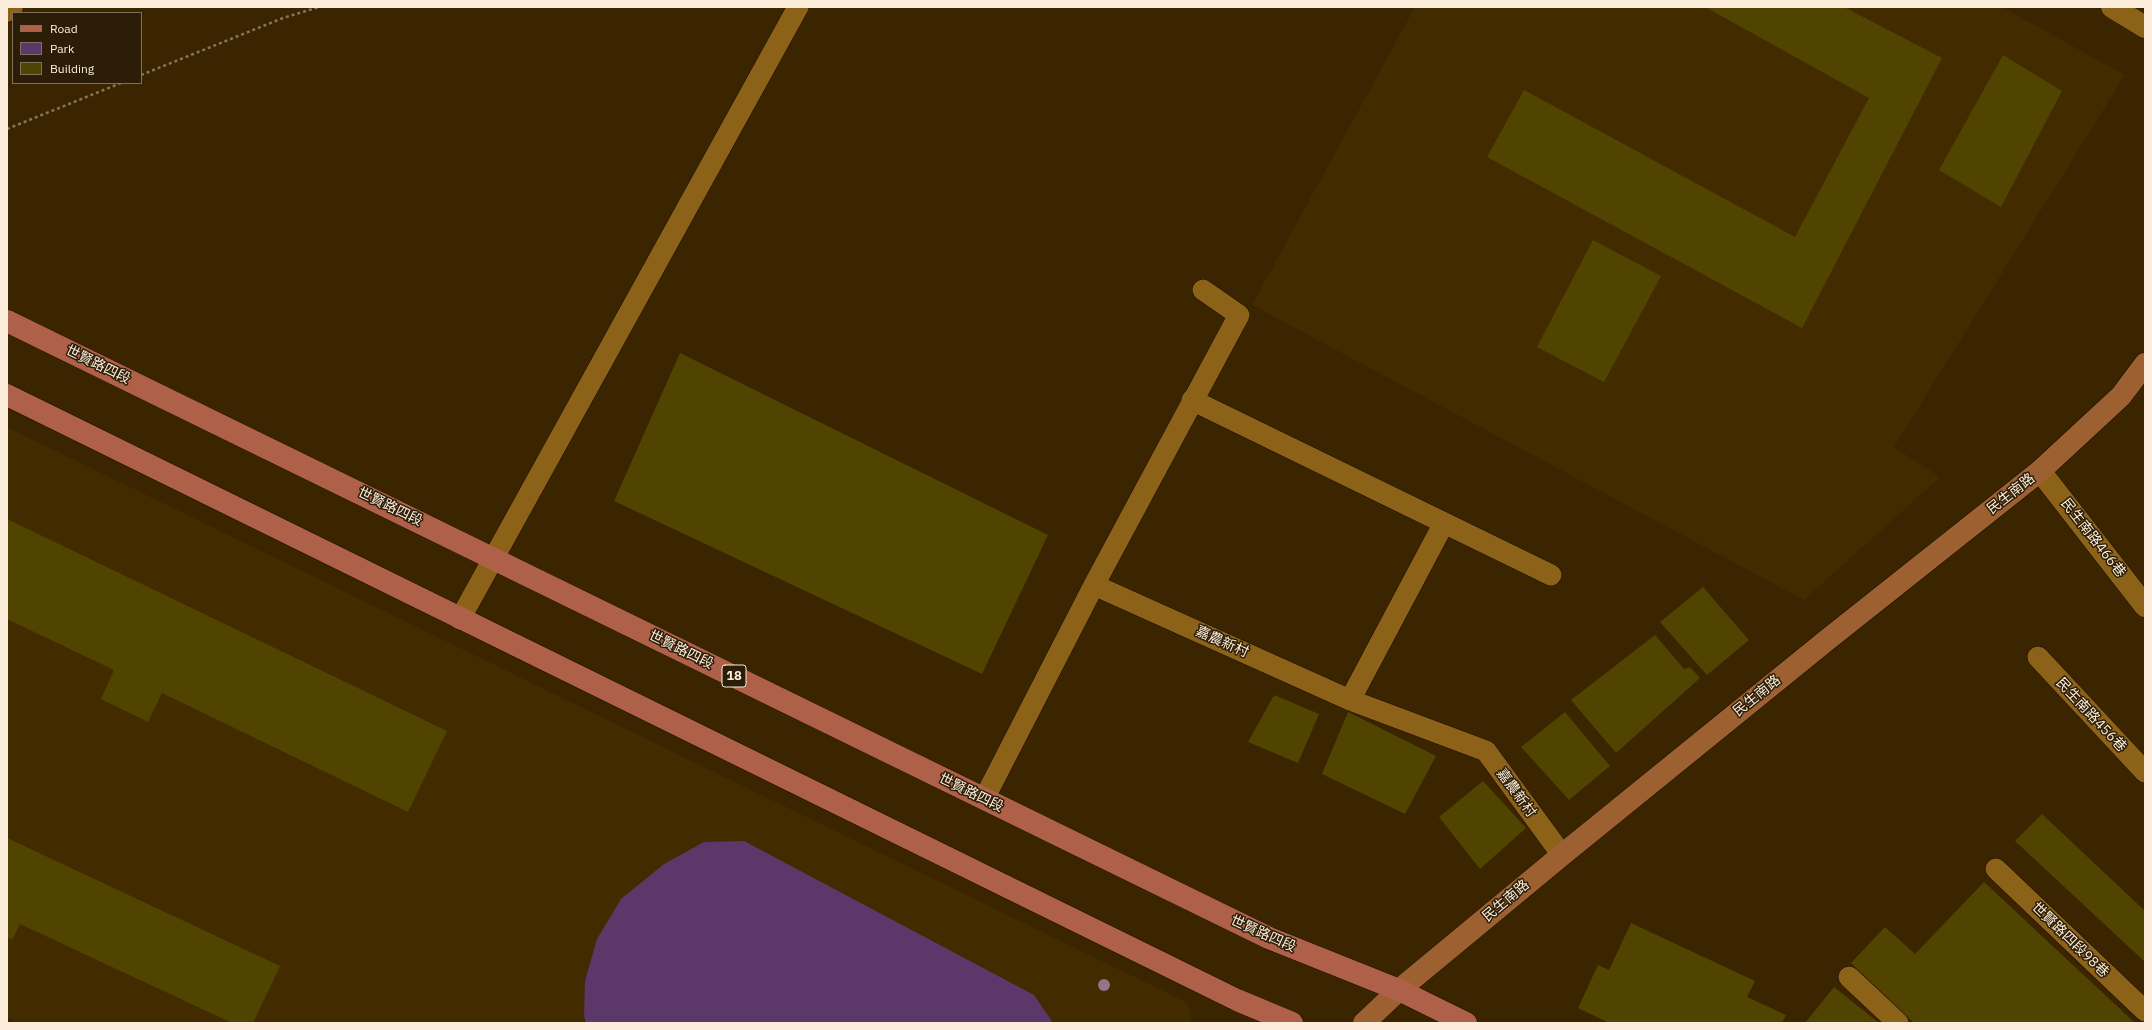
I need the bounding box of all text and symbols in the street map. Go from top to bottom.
legend [12,12,142,84]
text: Road [50,21,78,36]
text: Park [50,41,74,56]
text: Building [50,61,94,76]
street label: 世賢路四段 [63,342,133,388]
street label: 民生南路 [1984,470,2038,518]
street label: 世賢路四段 [355,484,425,530]
street label: 民生南路466巷 [2057,495,2129,581]
street label: 嘉農新村 [1193,623,1251,661]
street label: 世賢路四段 [646,627,716,673]
road number: 18 [722,665,746,687]
street label: 民生南路 [1730,672,1784,720]
street label: 民生南路456巷 [2052,674,2130,756]
street label: 嘉農新村 [1493,765,1539,821]
street label: 世賢路四段 [936,770,1006,816]
street label: 民生南路 [1479,877,1533,925]
street label: 世賢路四段98巷 [2028,899,2112,981]
street label: 世賢路四段 [1228,912,1298,956]

